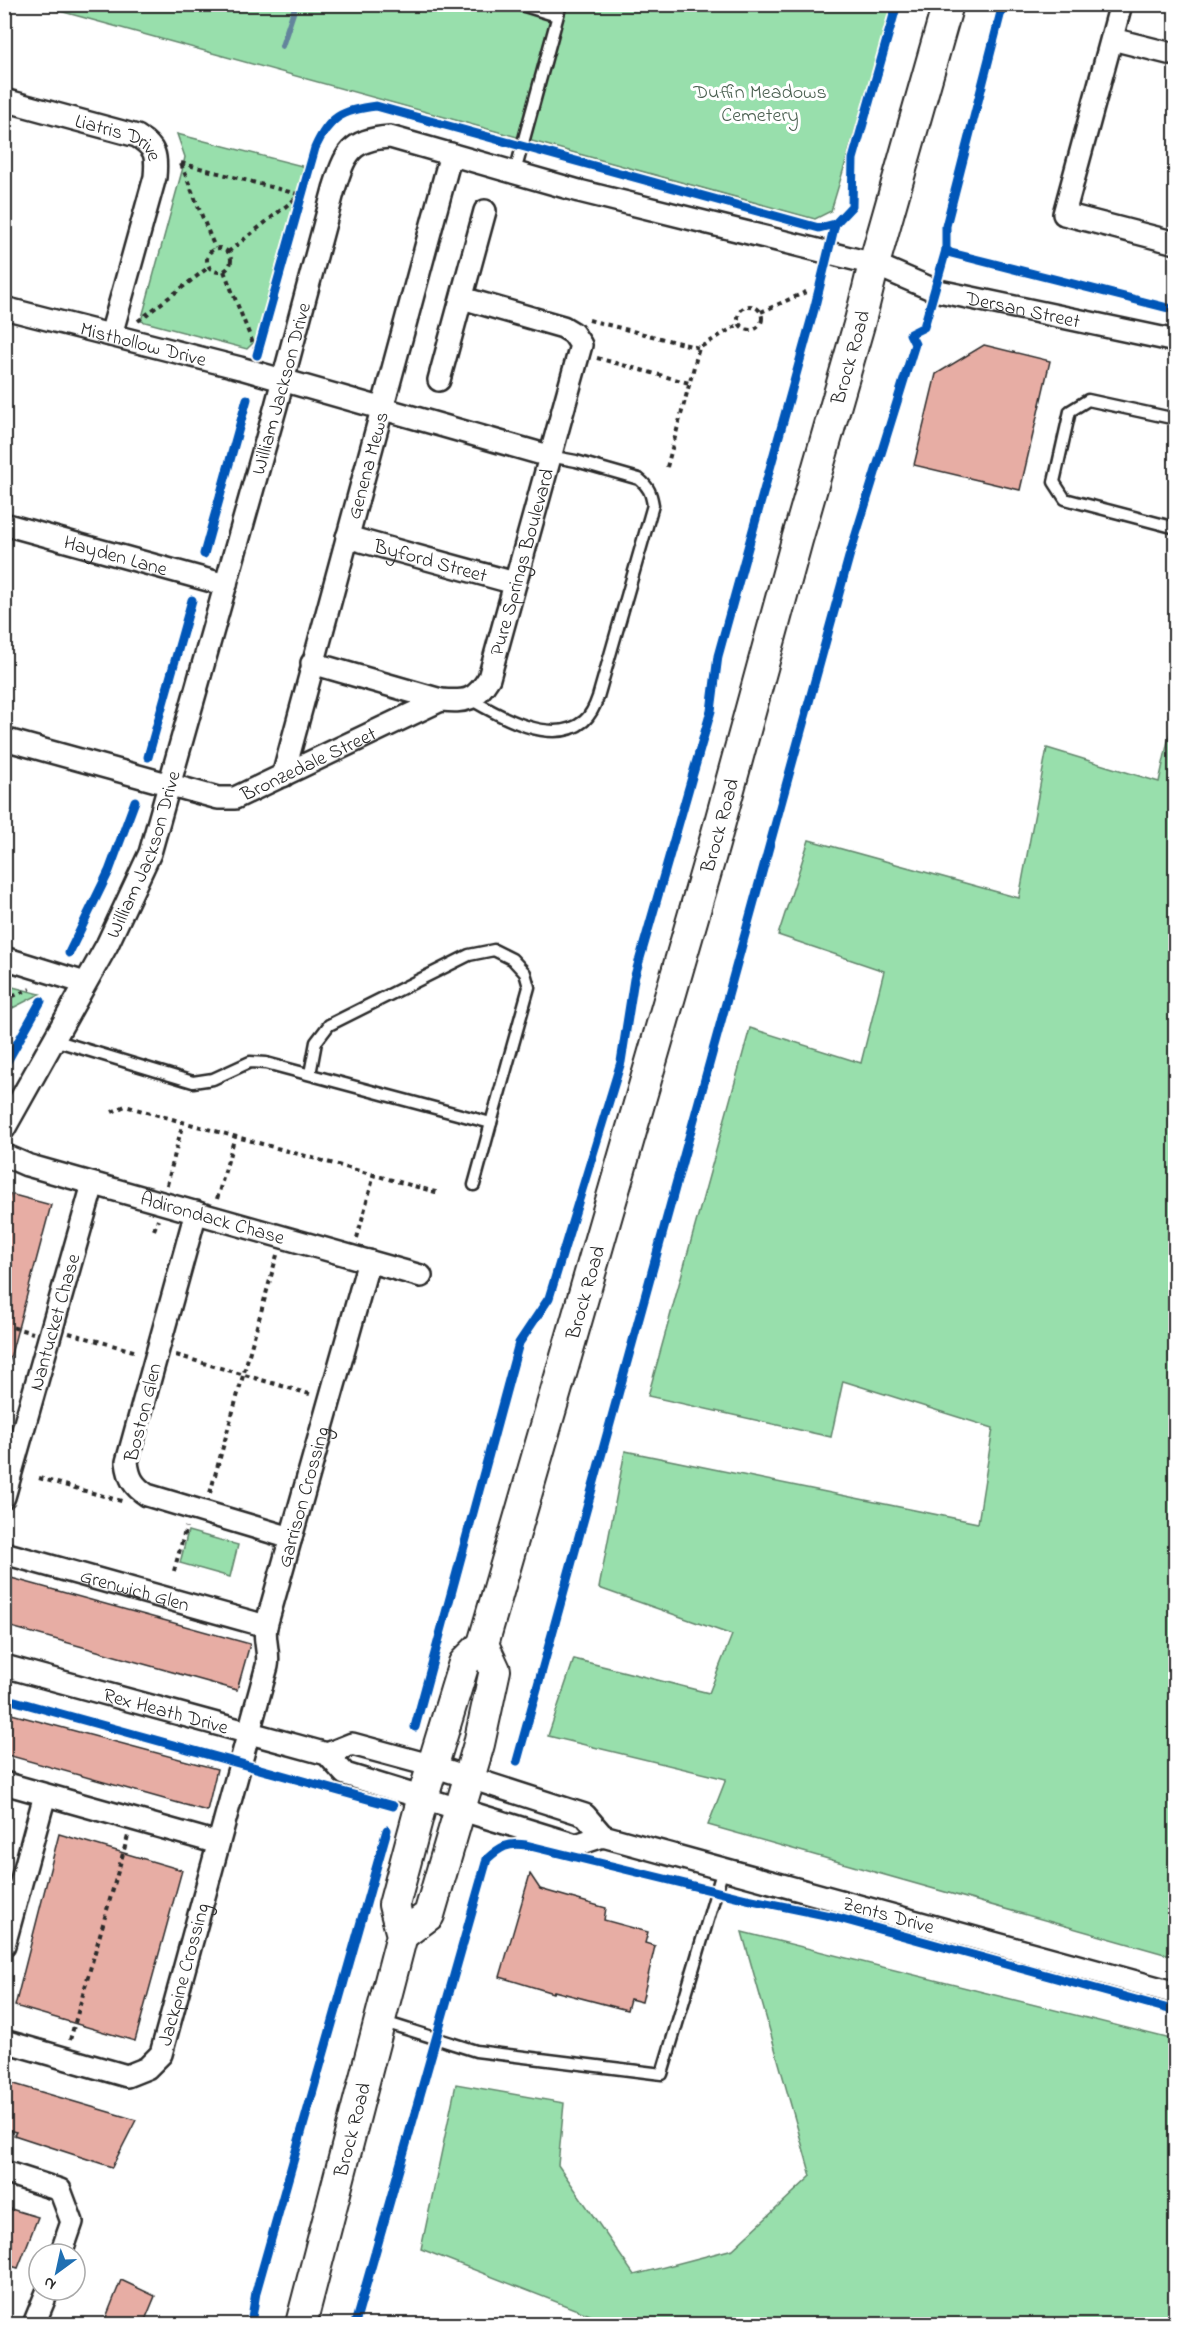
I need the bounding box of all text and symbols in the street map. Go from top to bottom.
park label: Duffin Meadows Cemetery [692,79,827,131]
street label: Liatris Drive [71,108,168,164]
street label: Dersan Street [962,285,1083,337]
street label: William Jackson Drive [245,300,320,478]
street label: Brock Road [825,308,879,409]
street label: Misthollow Drive [77,316,209,376]
street label: Genena Mews [341,409,398,523]
street label: Pure Springs Boulevard [484,466,563,660]
street label: Hayden Lane [60,529,170,585]
street label: Byford Street [370,533,490,592]
street label: Bronzedale Street [236,721,382,811]
street label: William Jackson Drive [100,768,189,944]
street label: Brock Road [694,776,748,877]
street label: Adirondack Chase [136,1186,288,1254]
street label: Brock Road [559,1243,614,1344]
street label: Nantucket Chase [23,1251,89,1394]
street label: Boston Glen [118,1360,171,1466]
street label: Garrison Crossing [271,1424,340,1571]
street label: Grenwich Glen [76,1563,193,1621]
street label: Rex Heath Drive [100,1682,231,1743]
street label: Zents Drive [839,1890,937,1943]
street label: Jackpine Crossing [152,1900,220,2050]
street label: Brock Road [328,2080,380,2181]
north arrow [27,2242,87,2302]
text: N [39,2270,61,2296]

